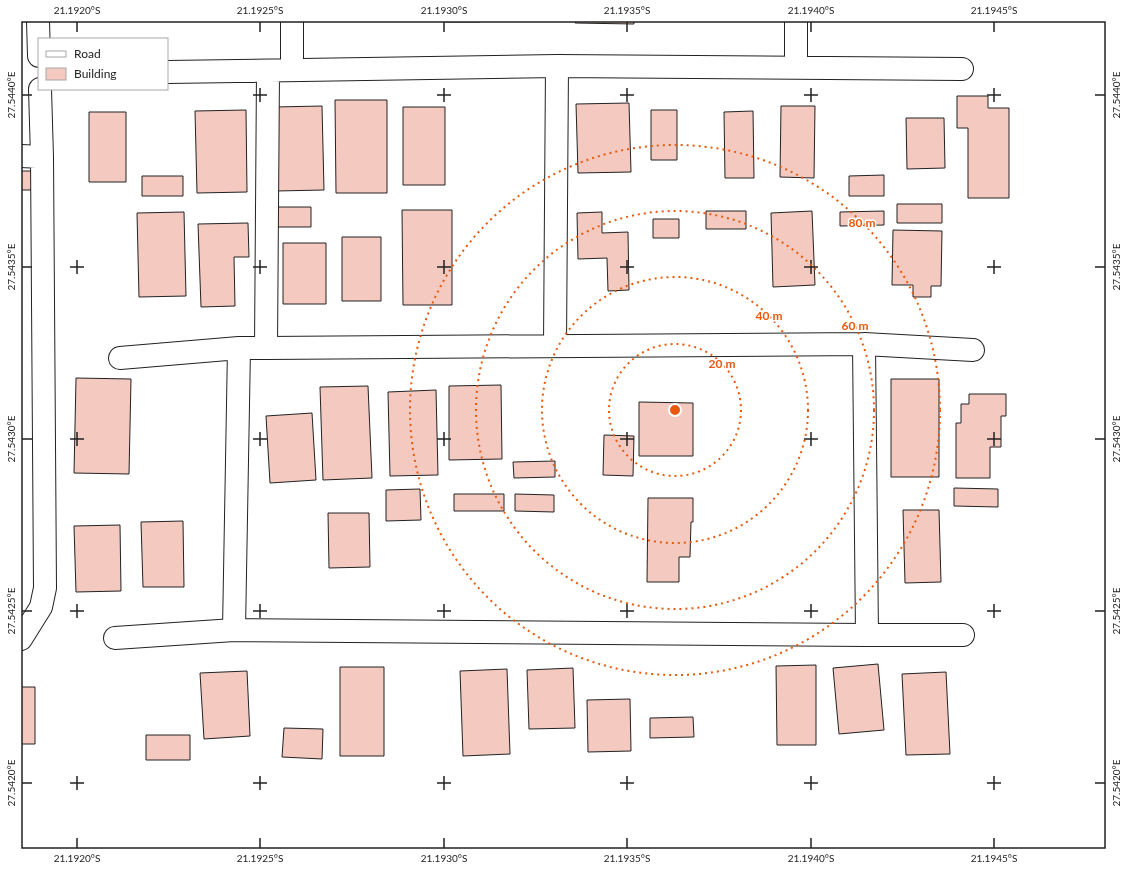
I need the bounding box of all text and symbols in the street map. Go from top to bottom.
text: 21.1920°S [54,4,100,16]
text: 21.1925°S [237,4,283,16]
text: 21.1930°S [421,4,467,16]
text: 21.1935°S [604,4,650,16]
text: 21.1940°S [788,4,834,16]
text: 21.1945°S [971,4,1017,16]
legend [38,38,168,90]
text: Road [74,46,101,61]
text: Building [74,66,117,81]
text: 27.5440°E [5,71,17,119]
text: 27.5440°E [1110,71,1122,119]
text: 80 m [849,215,875,230]
text: 27.5435°E [5,243,17,291]
text: 27.5435°E [1110,243,1122,291]
text: 40 m [756,308,782,323]
text: 60 m [842,318,868,333]
text: 20 m [709,356,735,371]
centre of rings [668,403,682,417]
text: 27.5430°E [5,415,17,463]
text: 27.5430°E [1110,415,1122,463]
text: 27.5425°E [5,587,17,635]
text: 27.5425°E [1110,587,1122,635]
text: 27.5420°E [5,759,17,807]
text: 27.5420°E [1110,759,1122,807]
text: 21.1920°S [54,852,100,864]
text: 21.1925°S [237,852,283,864]
text: 21.1930°S [421,852,467,864]
text: 21.1935°S [604,852,650,864]
text: 21.1940°S [788,852,834,864]
text: 21.1945°S [971,852,1017,864]

